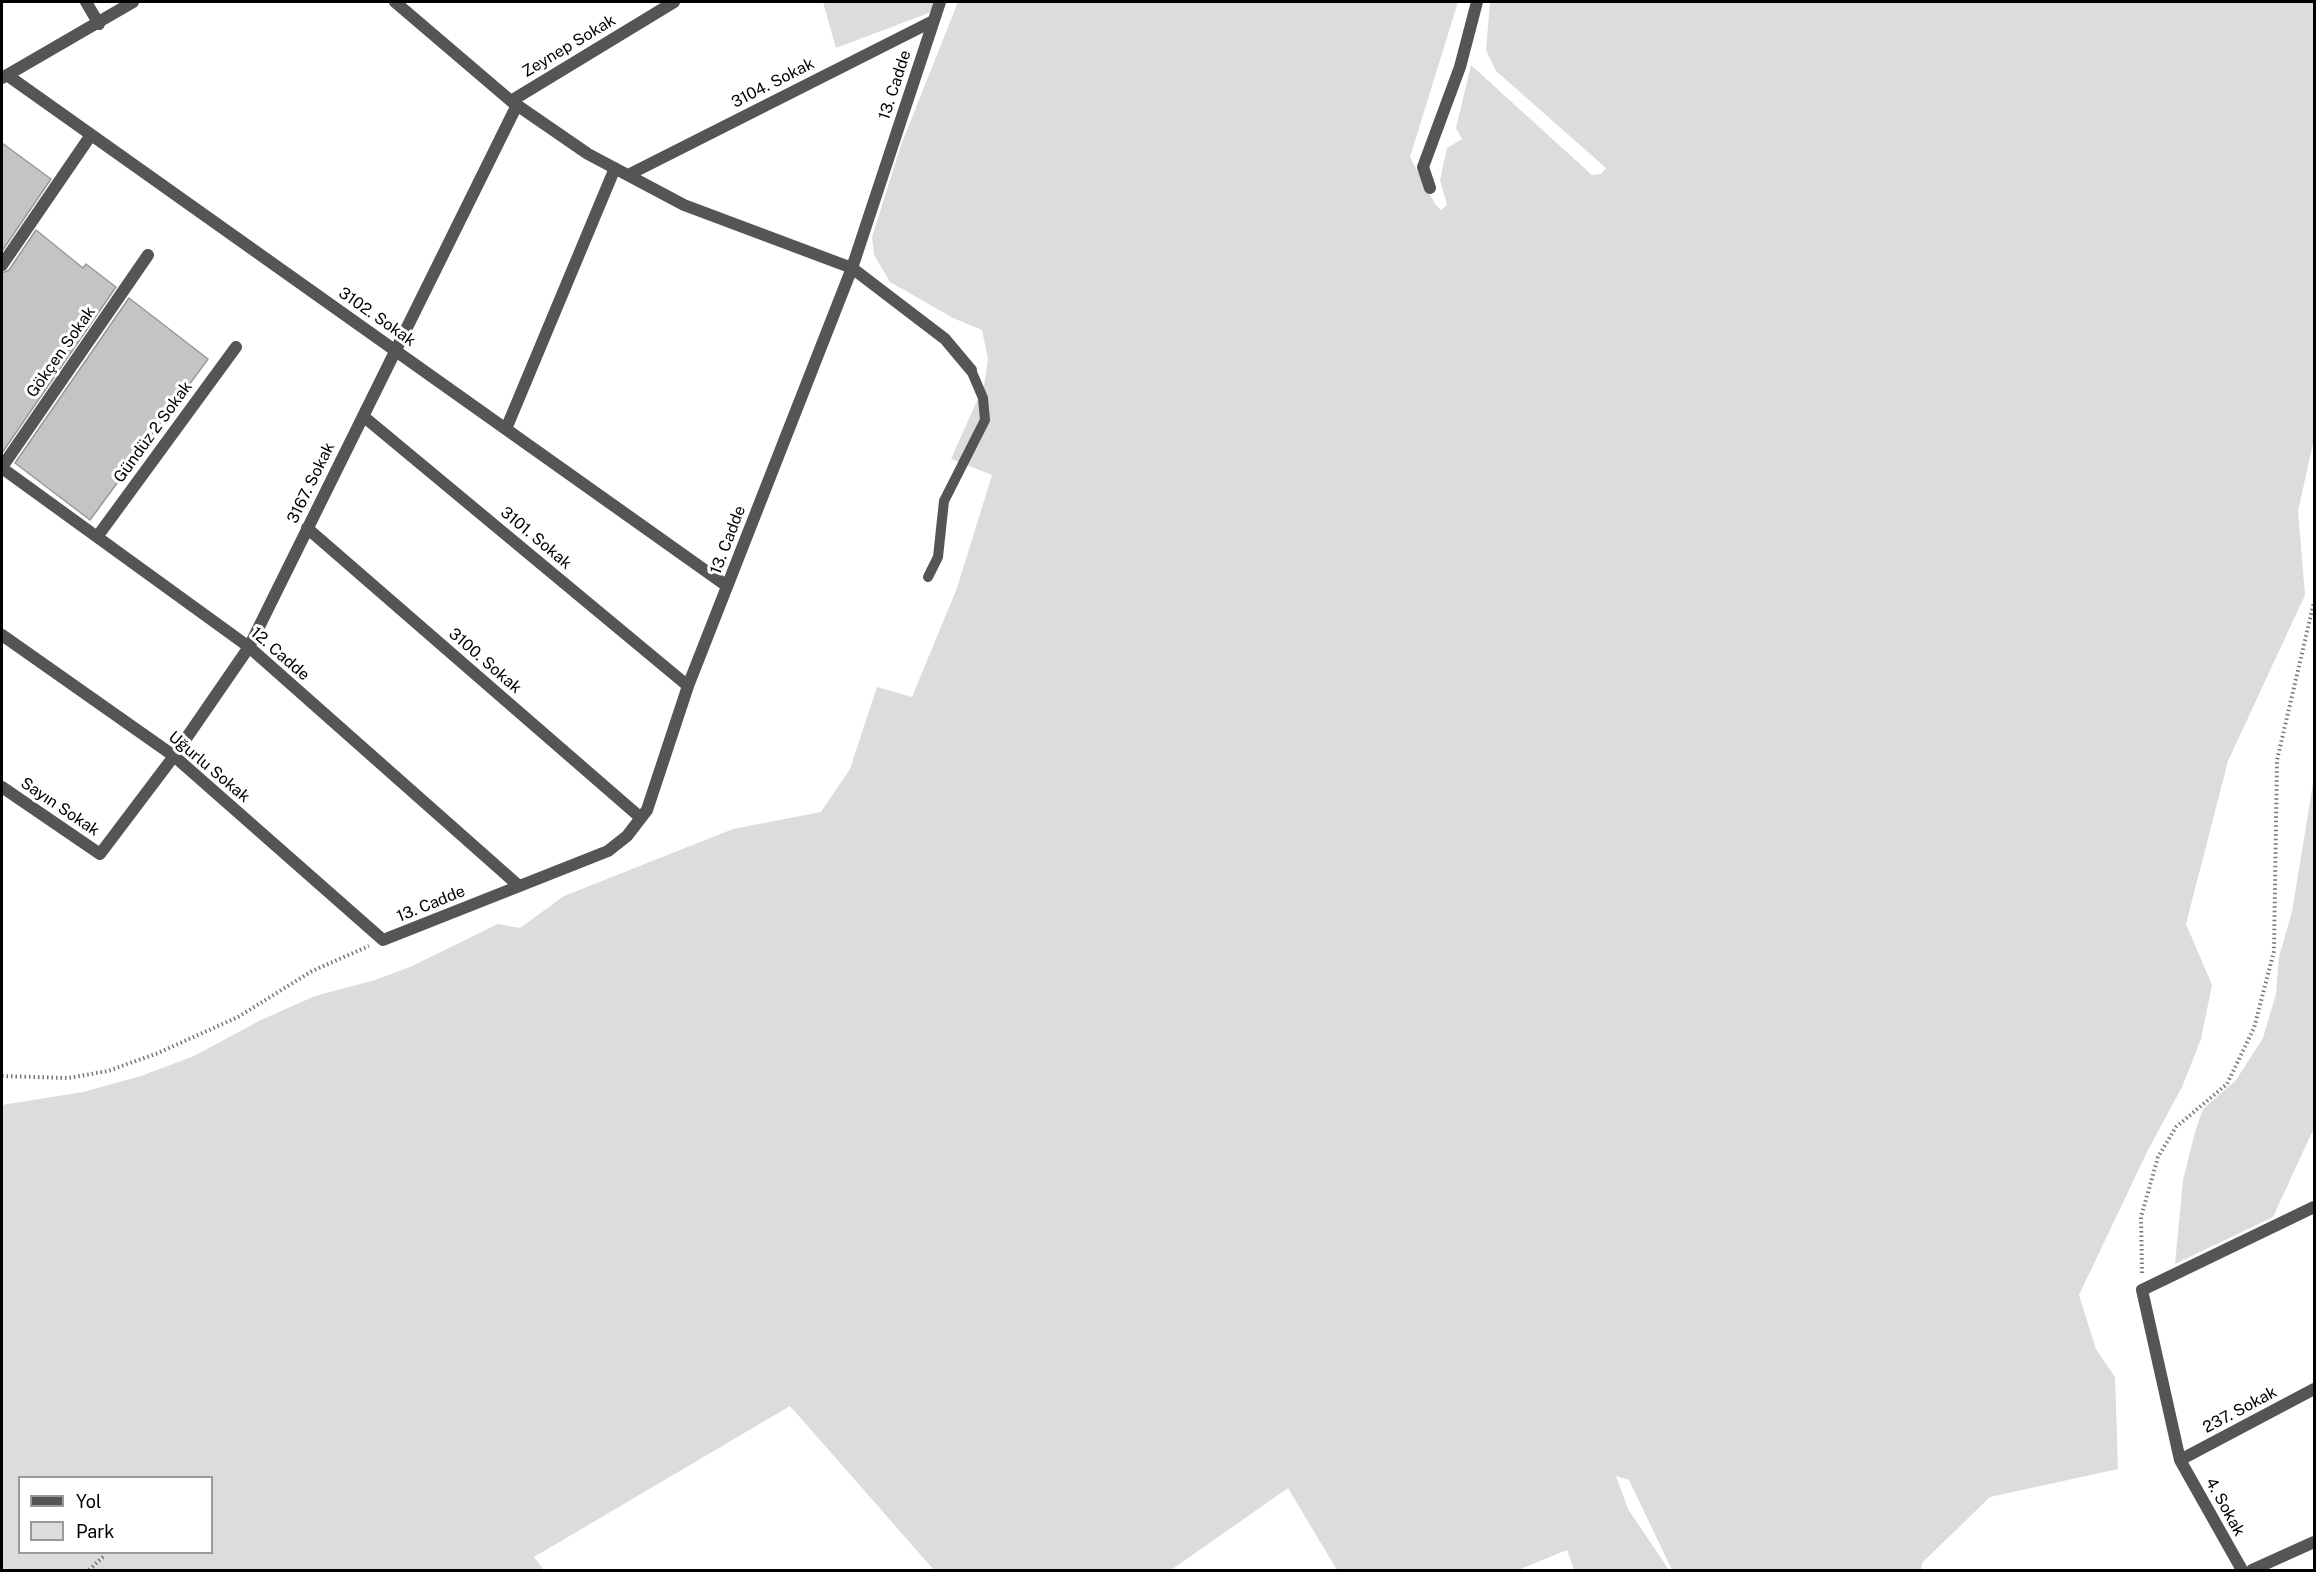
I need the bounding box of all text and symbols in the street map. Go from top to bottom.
street label: Zeynep Sokak [519,11,619,81]
street label: 13. Cadde [875,48,915,122]
street label: 3104. Sokak [728,54,818,112]
street label: 3102. Sokak [335,283,419,351]
street label: Gökçen Sokak [23,303,99,401]
street label: Gündüz 2 Sokak [110,378,196,486]
street label: 3167. Sokak [283,439,339,527]
street label: 3101. Sokak [497,503,575,573]
street label: 13. Cadde [706,503,750,577]
street label: 12. Cadde [247,623,313,685]
street label: 3100. Sokak [445,624,525,698]
street label: Uğurlu Sokak [164,727,254,807]
street label: Sayın Sokak [17,774,103,840]
street label: 13. Cadde [394,882,468,926]
street label: 237. Sokak [2200,1383,2280,1437]
street label: 4. Sokak [2201,1474,2249,1540]
legend [18,1476,213,1554]
text: Yol [76,1491,101,1512]
text: Park [76,1521,114,1542]

